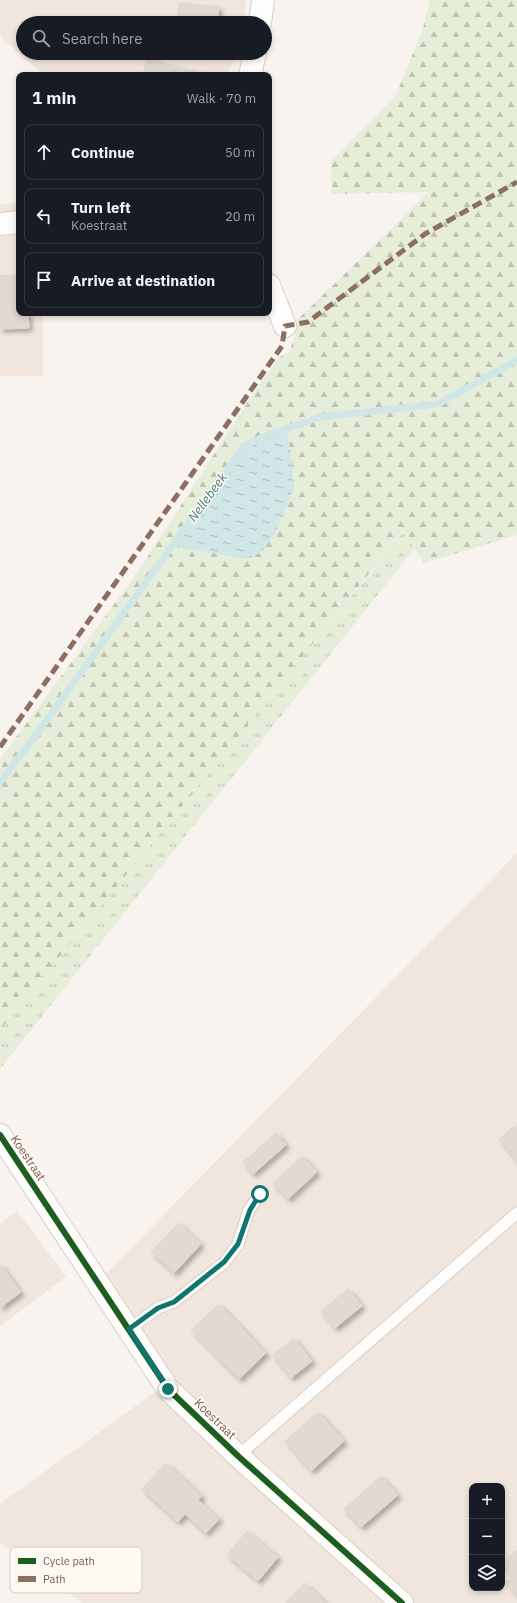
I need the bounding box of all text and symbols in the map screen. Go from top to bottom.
search box [16,16,272,60]
icon: search [30,27,52,49]
text: Search here [62,29,142,48]
text: 1 min [32,87,76,109]
text: Walk · 70 m [187,90,256,107]
icon: ahead [33,141,55,163]
text: Continue [71,143,135,162]
text: 50 m [225,144,255,161]
text: Turn left [71,198,131,217]
icon: left [33,205,55,227]
text: 20 m [225,208,255,225]
text: Koestraat [71,217,127,234]
icon: arrive [33,269,55,291]
text: Arrive at destination [71,271,215,290]
water label: Nellebeek [184,469,231,525]
street label: Koestraat [8,1132,49,1183]
route start [251,1185,269,1203]
route end [159,1380,177,1398]
street label: Koestraat [191,1395,239,1442]
map controls [469,1483,505,1591]
button: + [469,1483,505,1519]
button: − [469,1519,505,1555]
legend [10,1547,142,1593]
text: Cycle path [43,1554,95,1568]
button: layers [469,1555,505,1591]
text: Path [43,1572,66,1586]

